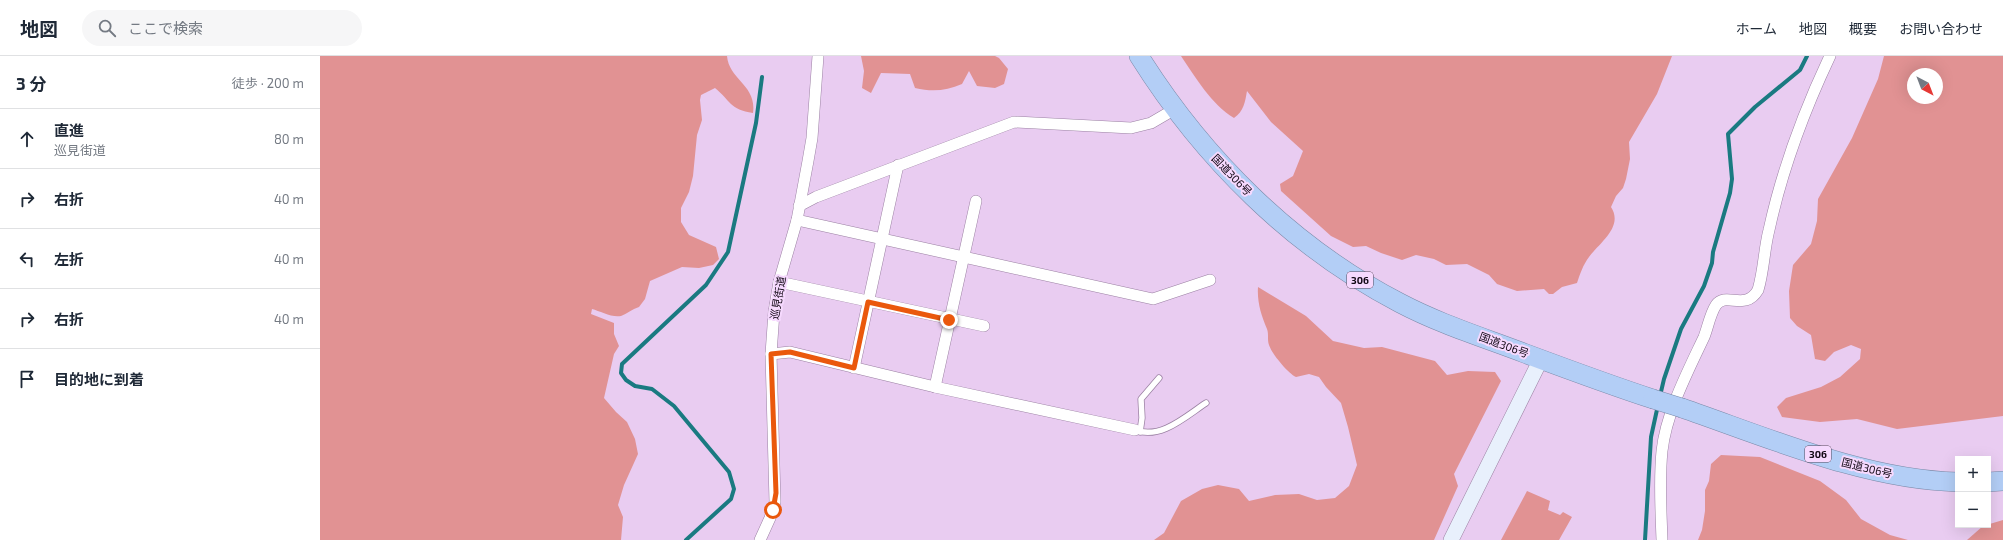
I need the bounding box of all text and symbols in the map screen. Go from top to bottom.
search box [82,10,362,46]
text: 地図 [20,17,58,40]
icon: search [96,17,118,39]
text: ここで検索 [128,19,203,37]
text: ホーム [1735,20,1777,37]
text: 地図 [1799,20,1827,37]
text: 概要 [1849,20,1877,37]
text: お問い合わせ [1899,20,1983,37]
north arrow [1907,68,1943,104]
text: 3 分 [16,73,46,93]
text: 徒歩 · 200 m [232,75,304,91]
text: 直進 [54,121,84,139]
icon: ahead [16,128,38,150]
text: 80 m [274,131,304,147]
text: 巡見街道 [54,142,106,158]
street label: 国道306号 [1210,151,1255,198]
icon: right [16,188,38,210]
text: 右折 [54,190,84,208]
text: 40 m [274,191,304,207]
icon: left [16,248,38,270]
text: 左折 [54,250,84,268]
text: 40 m [274,251,304,267]
road number: 306 [1347,272,1373,288]
street label: 巡見街道 [767,275,788,321]
icon: right [16,308,38,330]
text: 右折 [54,310,84,328]
text: 40 m [274,311,304,327]
route end [940,311,958,329]
street label: 国道306号 [1477,330,1531,360]
icon: arrive [16,368,38,390]
text: 目的地に到着 [54,370,144,388]
road number: 306 [1805,446,1831,462]
street label: 国道306号 [1840,455,1894,480]
map controls [1955,456,1991,528]
button: + [1955,456,1991,492]
button: − [1955,492,1991,528]
route start [764,501,782,519]

